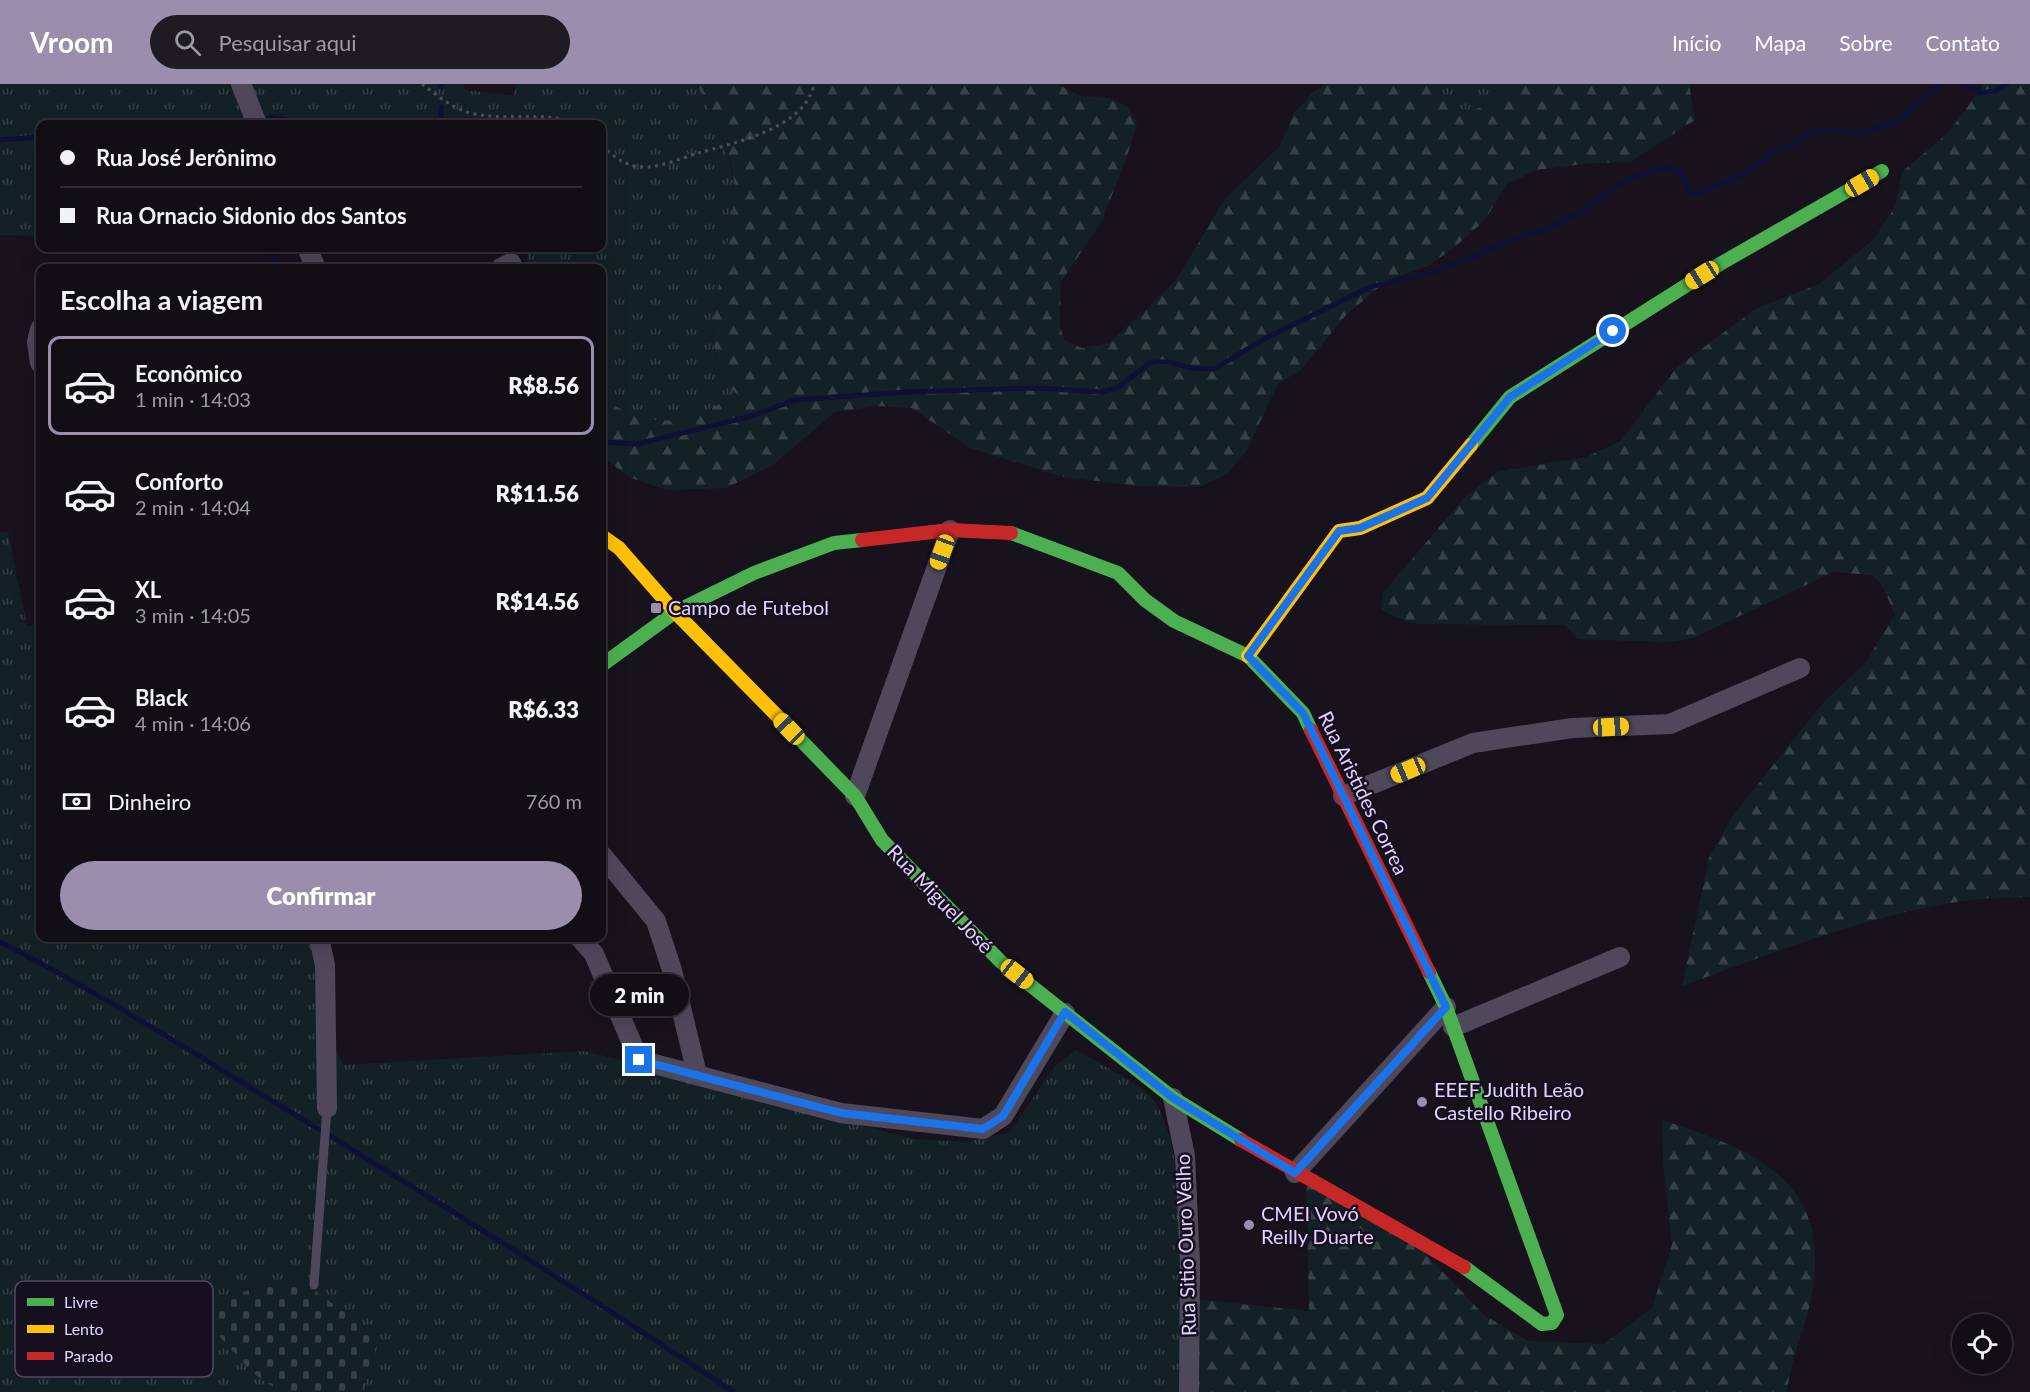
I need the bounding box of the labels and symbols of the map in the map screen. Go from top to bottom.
car [1842,166,1882,200]
car [1682,258,1722,292]
route start [1599,317,1626,344]
car [927,532,957,572]
place label: Campo de Futebol [668,595,829,619]
marker: Campo de Futebol [649,601,663,615]
street label: Rua Aristides Correa [1314,707,1414,878]
car [770,710,808,748]
car [1593,717,1629,737]
car [1388,755,1428,785]
street label: Rua Miguel José [883,839,999,958]
car [997,956,1037,992]
callout: 2 min [590,973,688,1015]
route end [625,1046,652,1073]
place label: EEEF Judith Leão Castello Ribeiro [1434,1077,1584,1124]
marker: EEEF Judith Leão Castello Ribeiro [1415,1095,1429,1109]
street label: Rua Sitio Ouro Velho [1170,1154,1200,1336]
place label: CMEI Vovó Reilly Duarte [1261,1201,1374,1248]
marker: CMEI Vovó Reilly Duarte [1242,1218,1256,1232]
legend [15,1281,213,1377]
text: Livre [64,1292,98,1311]
text: Lento [64,1319,104,1338]
text: Parado [64,1346,113,1365]

